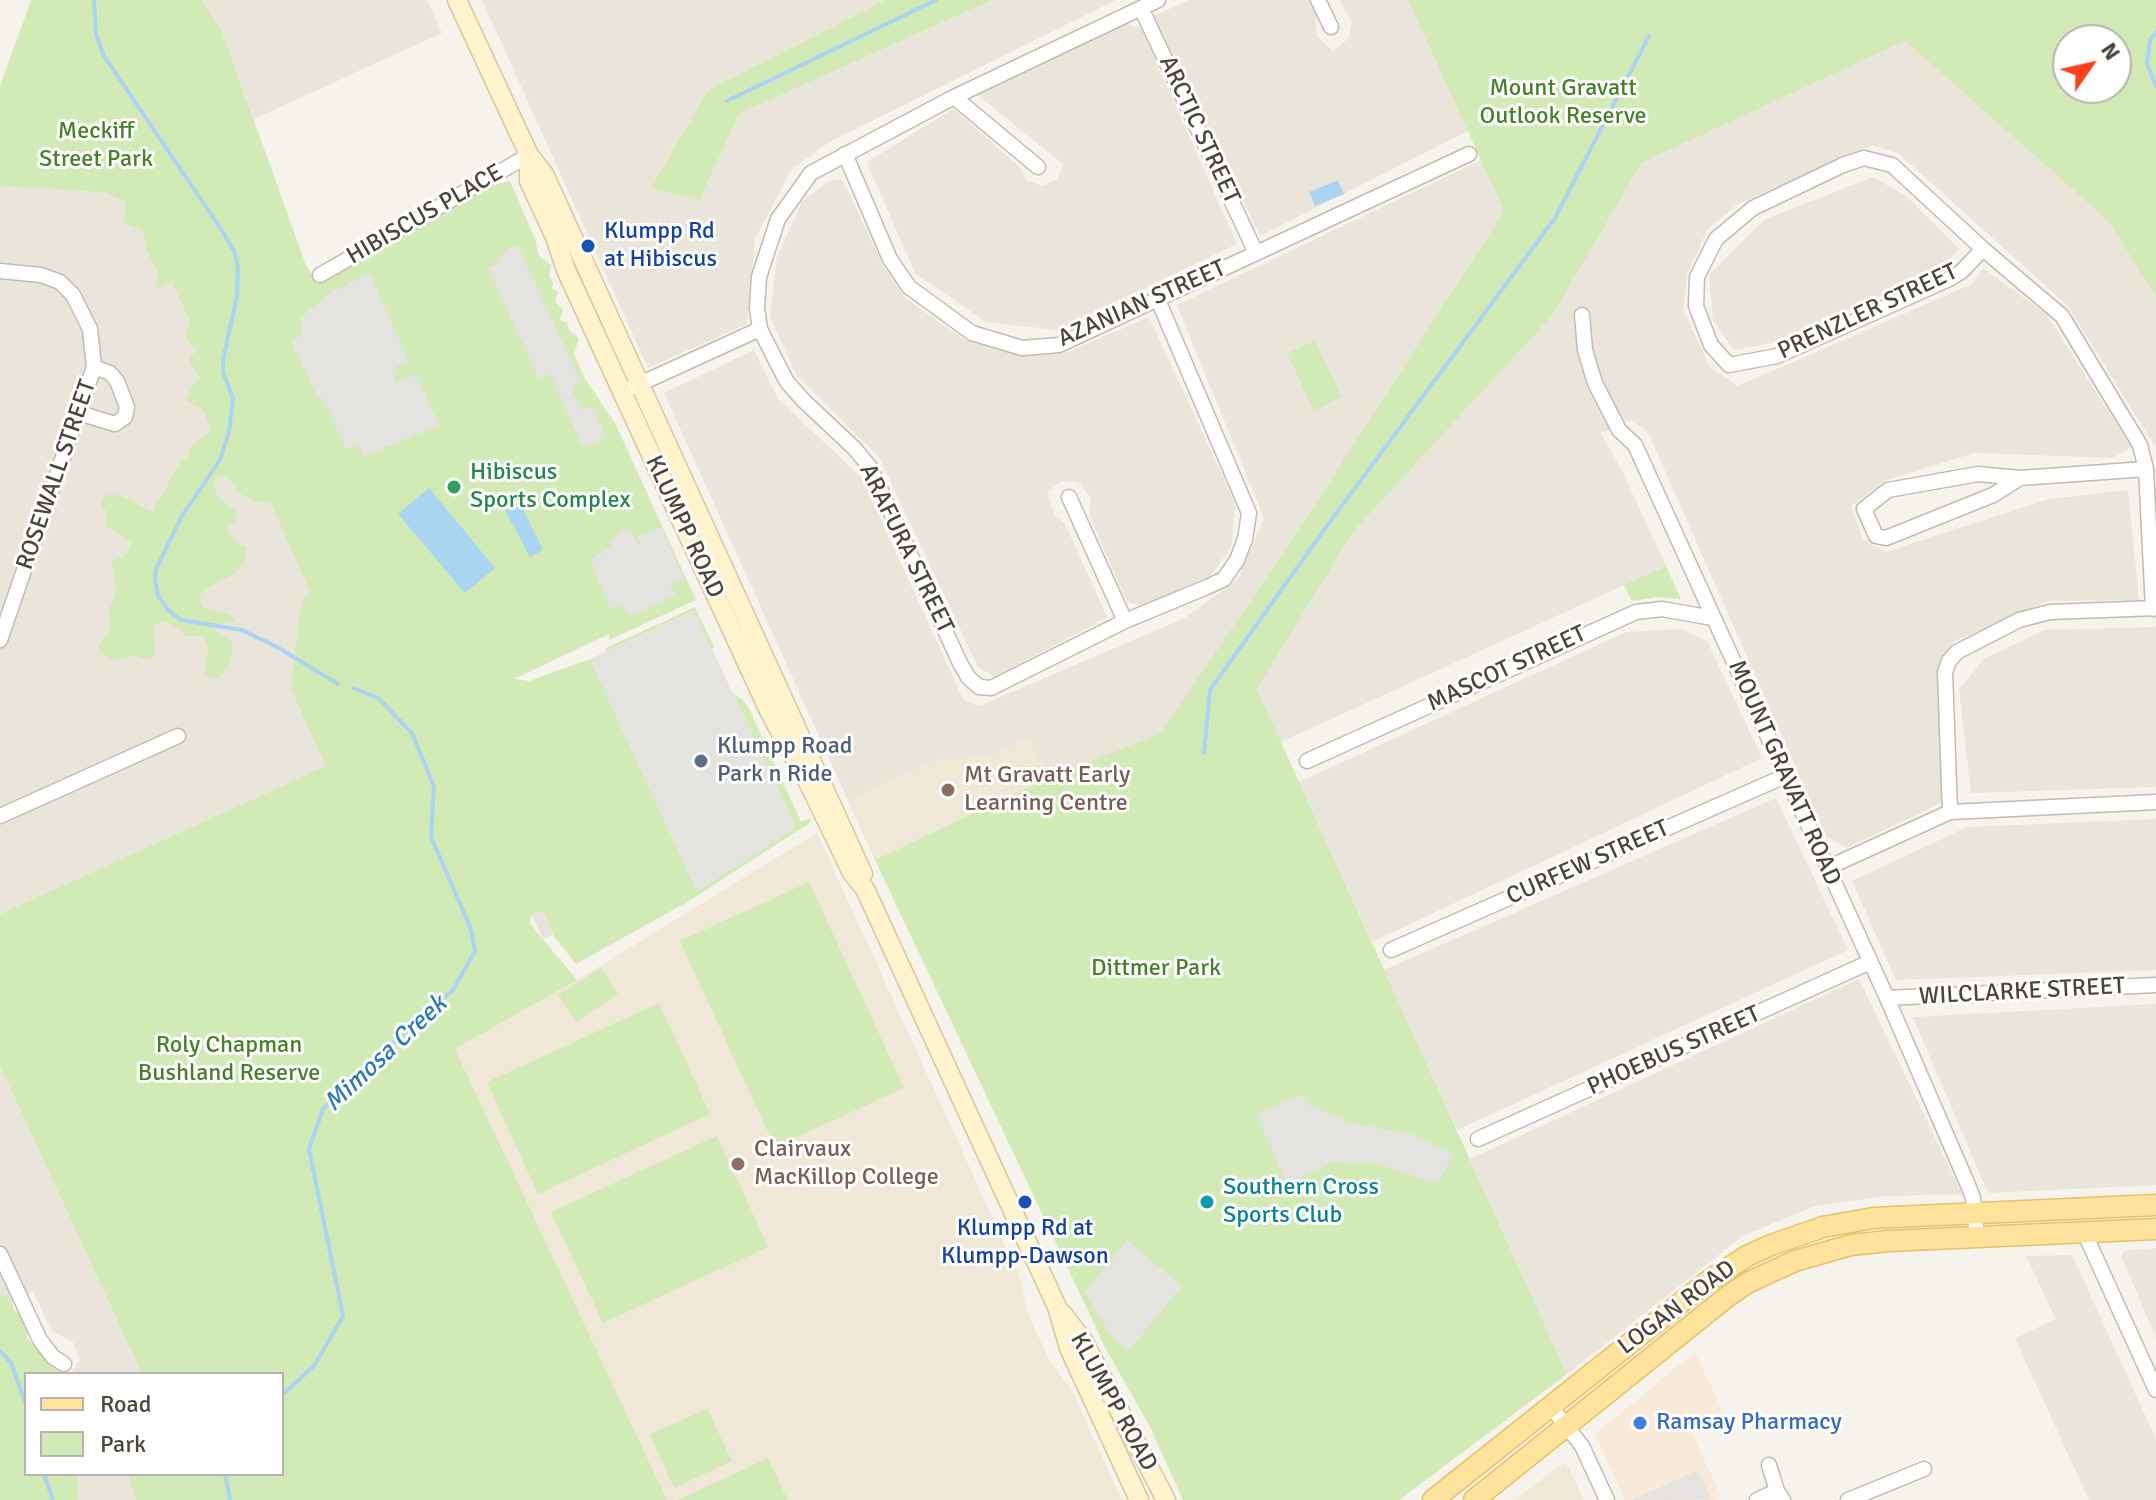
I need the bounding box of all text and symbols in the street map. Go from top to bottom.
north arrow [2052,24,2132,104]
text: N [2095,38,2126,65]
street label: ARCTIC STREET [1152,52,1246,208]
park label: Mount Gravatt Outlook Reserve [1479,75,1647,131]
park label: Meckiff Street Park [39,118,153,174]
street label: HIBISCUS PLACE [342,159,508,271]
place label: Klumpp Rd at Hibiscus [604,218,717,274]
marker: Klumpp Rd at Hibiscus [579,237,597,255]
street label: AZANIAN STREET [1054,254,1230,354]
street label: PRENZLER STREET [1774,258,1962,366]
street label: ROSEWALL STREET [11,376,103,574]
street label: KLUMPP ROAD [638,451,730,603]
place label: Hibiscus Sports Complex [470,459,631,515]
street label: ARAFURA STREET [853,460,959,638]
marker: Hibiscus Sports Complex [445,478,463,496]
street label: MASCOT STREET [1423,620,1591,718]
street label: MOUNT GRAVATT ROAD [1721,656,1847,890]
place label: Klumpp Road Park n Ride [717,733,852,789]
marker: Klumpp Road Park n Ride [692,752,710,770]
place label: Mt Gravatt Early Learning Centre [964,762,1130,818]
marker: Mt Gravatt Early Learning Centre [939,781,957,799]
street label: CURFEW STREET [1502,814,1674,912]
park label: Dittmer Park [1091,955,1221,983]
street label: WILCLARKE STREET [1918,972,2126,1012]
water label: Mimosa Creek [318,989,454,1119]
street label: PHOEBUS STREET [1583,1000,1765,1102]
park label: Roly Chapman Bushland Reserve [138,1032,320,1088]
place label: Clairvaux MacKillop College [754,1136,939,1192]
marker: Clairvaux MacKillop College [729,1155,747,1173]
place label: Southern Cross Sports Club [1223,1174,1379,1230]
marker: Klumpp Rd at Klumpp-Dawson [1016,1193,1034,1211]
marker: Southern Cross Sports Club [1198,1193,1216,1211]
place label: Klumpp Rd at Klumpp-Dawson [941,1215,1109,1271]
street label: LOGAN ROAD [1613,1255,1741,1361]
street label: KLUMPP ROAD [1063,1328,1163,1476]
legend [24,1372,284,1476]
text: Road [100,1389,151,1419]
place label: Ramsay Pharmacy [1656,1409,1842,1437]
marker: Ramsay Pharmacy [1631,1414,1649,1432]
text: Park [100,1429,146,1459]

